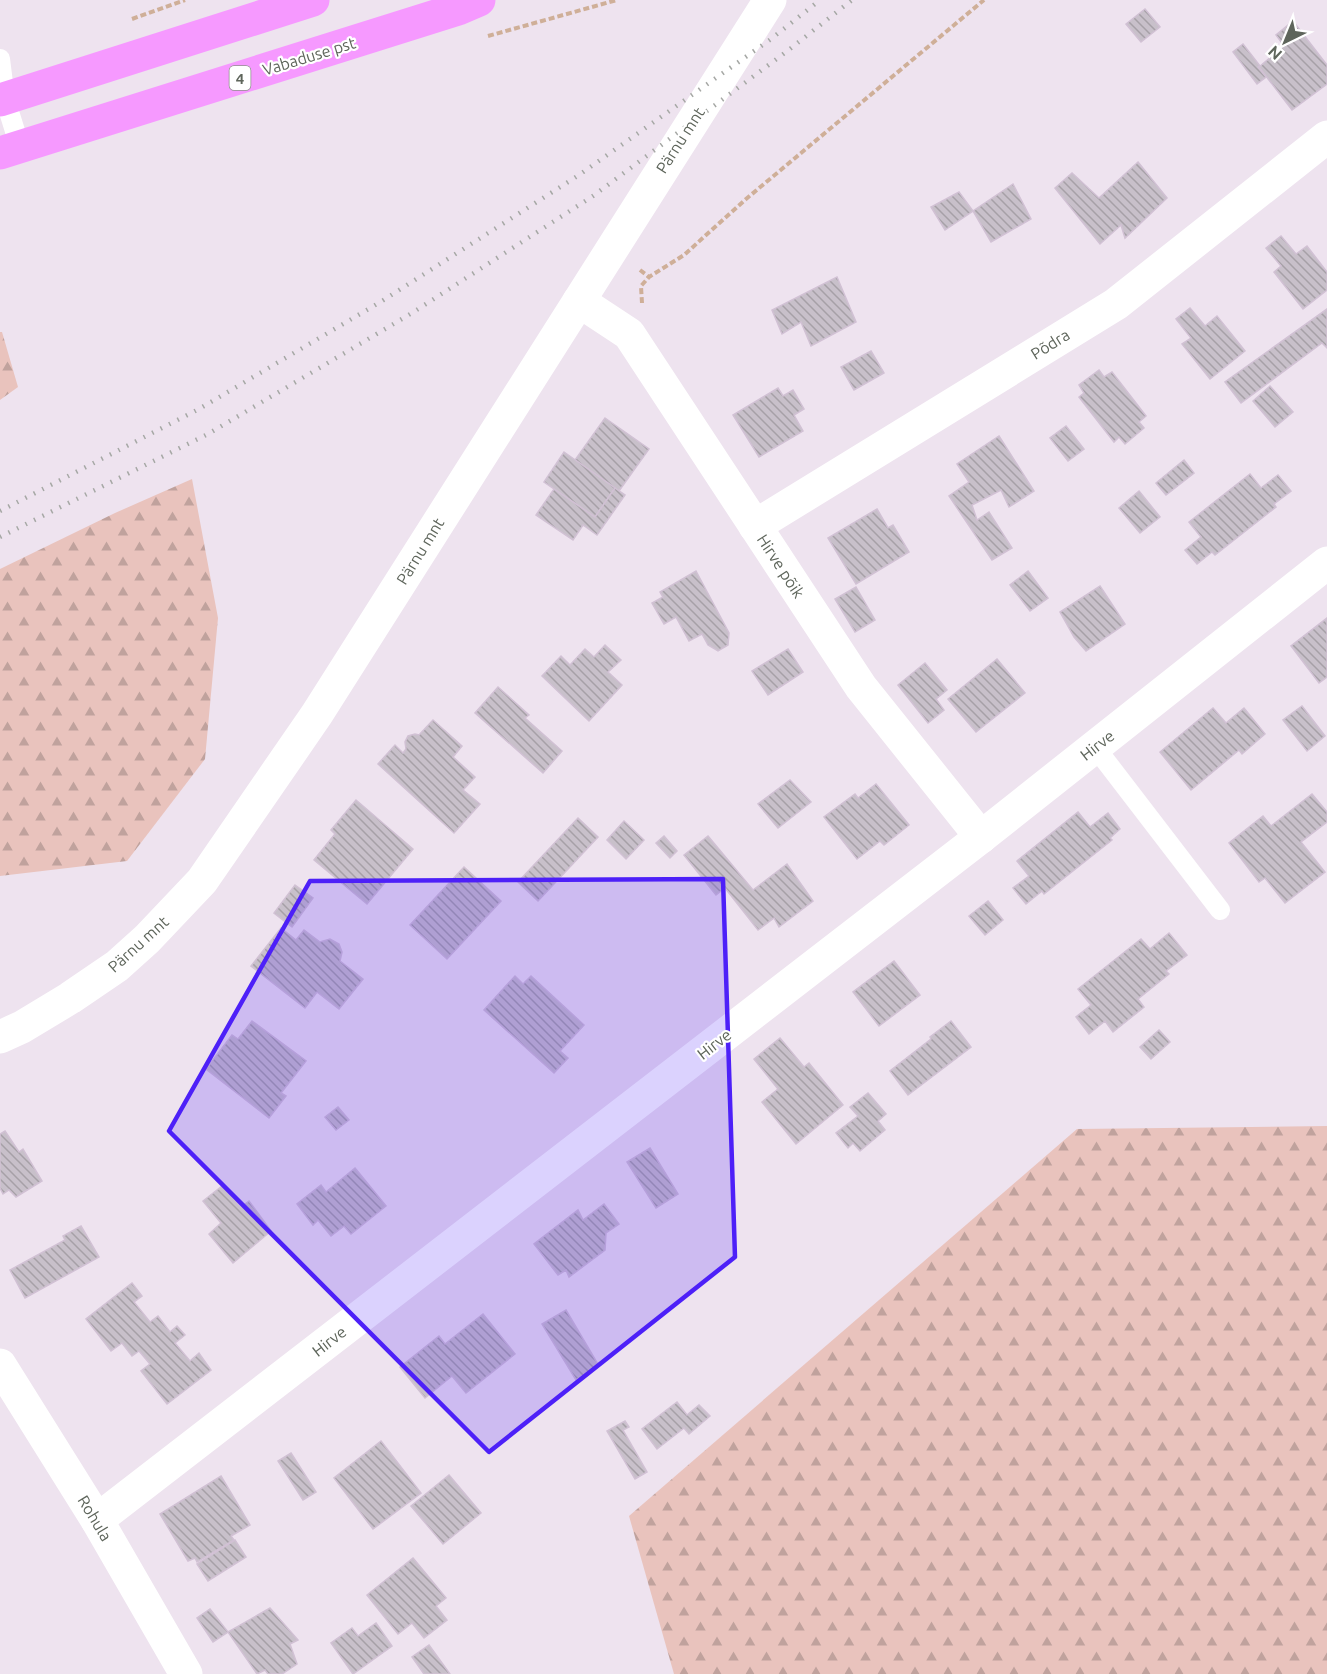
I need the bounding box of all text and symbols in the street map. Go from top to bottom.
north arrow [1255,12,1315,72]
street label: Vabaduse pst [260,33,358,79]
text: N [1264,42,1285,64]
road number: 4 [230,66,250,90]
street label: Pärnu mnt [652,103,708,176]
street label: Põdra [1027,325,1073,363]
street label: Pärnu mnt [393,514,448,588]
street label: Hirve põik [754,531,808,601]
street label: Hirve [1076,726,1118,764]
street label: Pärnu mnt [104,912,172,976]
street label: Hirve [693,1025,735,1063]
street label: Hirve [308,1322,350,1360]
street label: Rohula [74,1492,116,1544]

